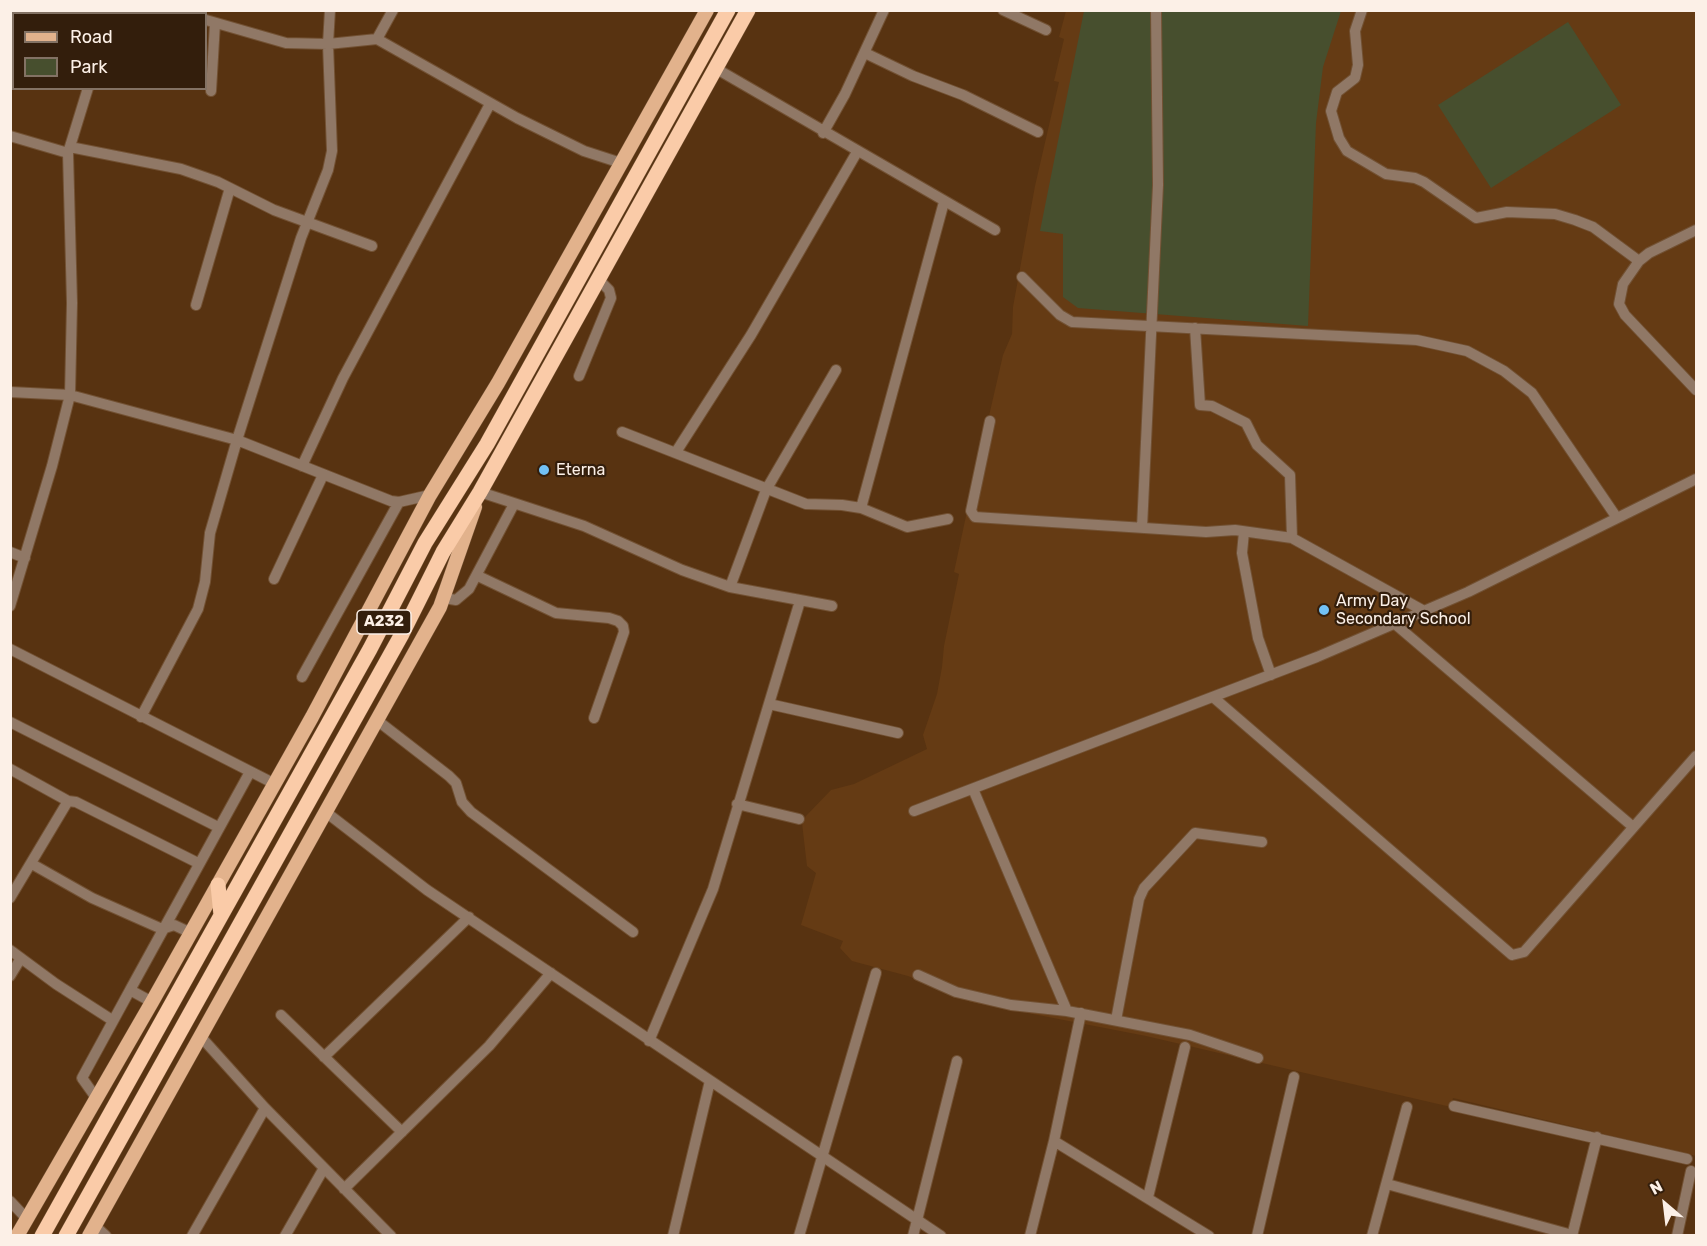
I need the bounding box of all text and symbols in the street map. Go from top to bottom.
legend [12,12,207,90]
text: Road [70,26,113,48]
text: Park [70,56,107,78]
place label: Eterna [556,460,605,480]
marker: Eterna [537,463,551,477]
place label: Army Day Secondary School [1336,591,1471,629]
marker: Army Day Secondary School [1317,603,1331,617]
road number: A232 [357,610,411,634]
north arrow [1635,1174,1695,1234]
text: N [1647,1177,1666,1199]

